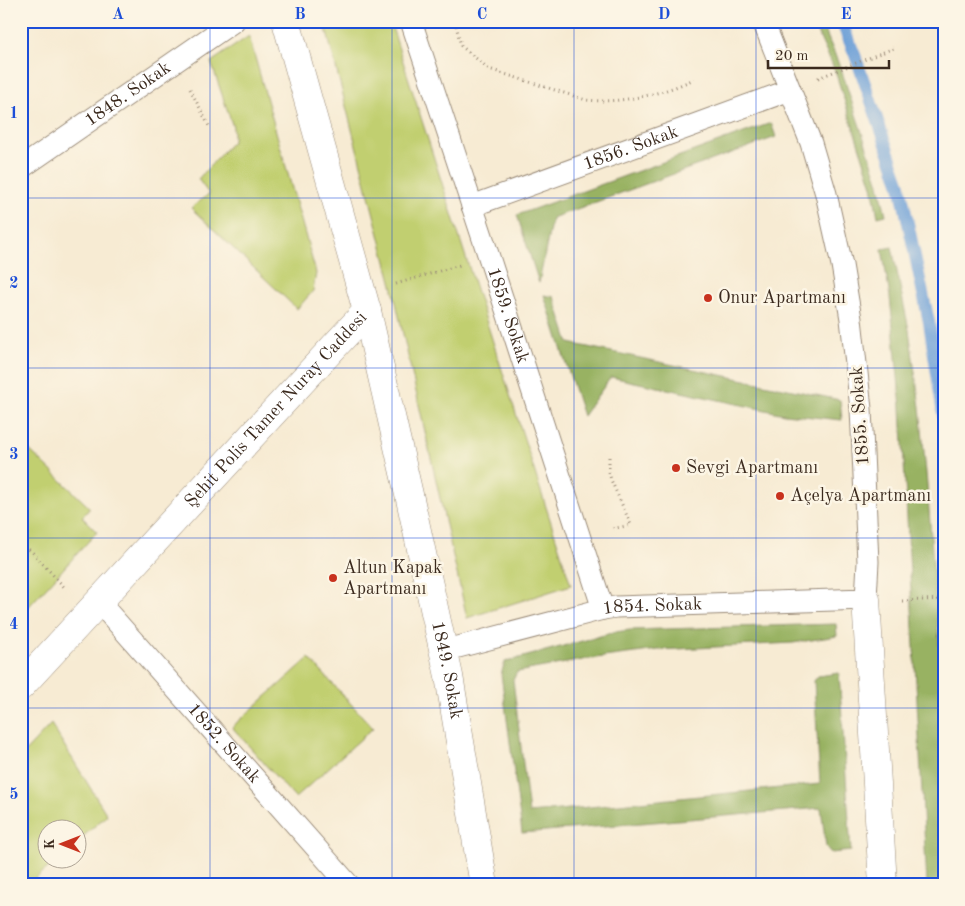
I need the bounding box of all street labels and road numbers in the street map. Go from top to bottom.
street label: 1848. Sokak [82,58,174,130]
street label: 1856. Sokak [581,123,681,174]
street label: 1859. Sokak [484,265,532,366]
street label: Şehit Polis Tamer Nuray Caddesi [182,308,370,511]
street label: 1855. Sokak [848,366,872,466]
street label: 1854. Sokak [601,595,703,618]
street label: 1849. Sokak [428,619,465,721]
street label: 1852. Sokak [184,700,264,787]

